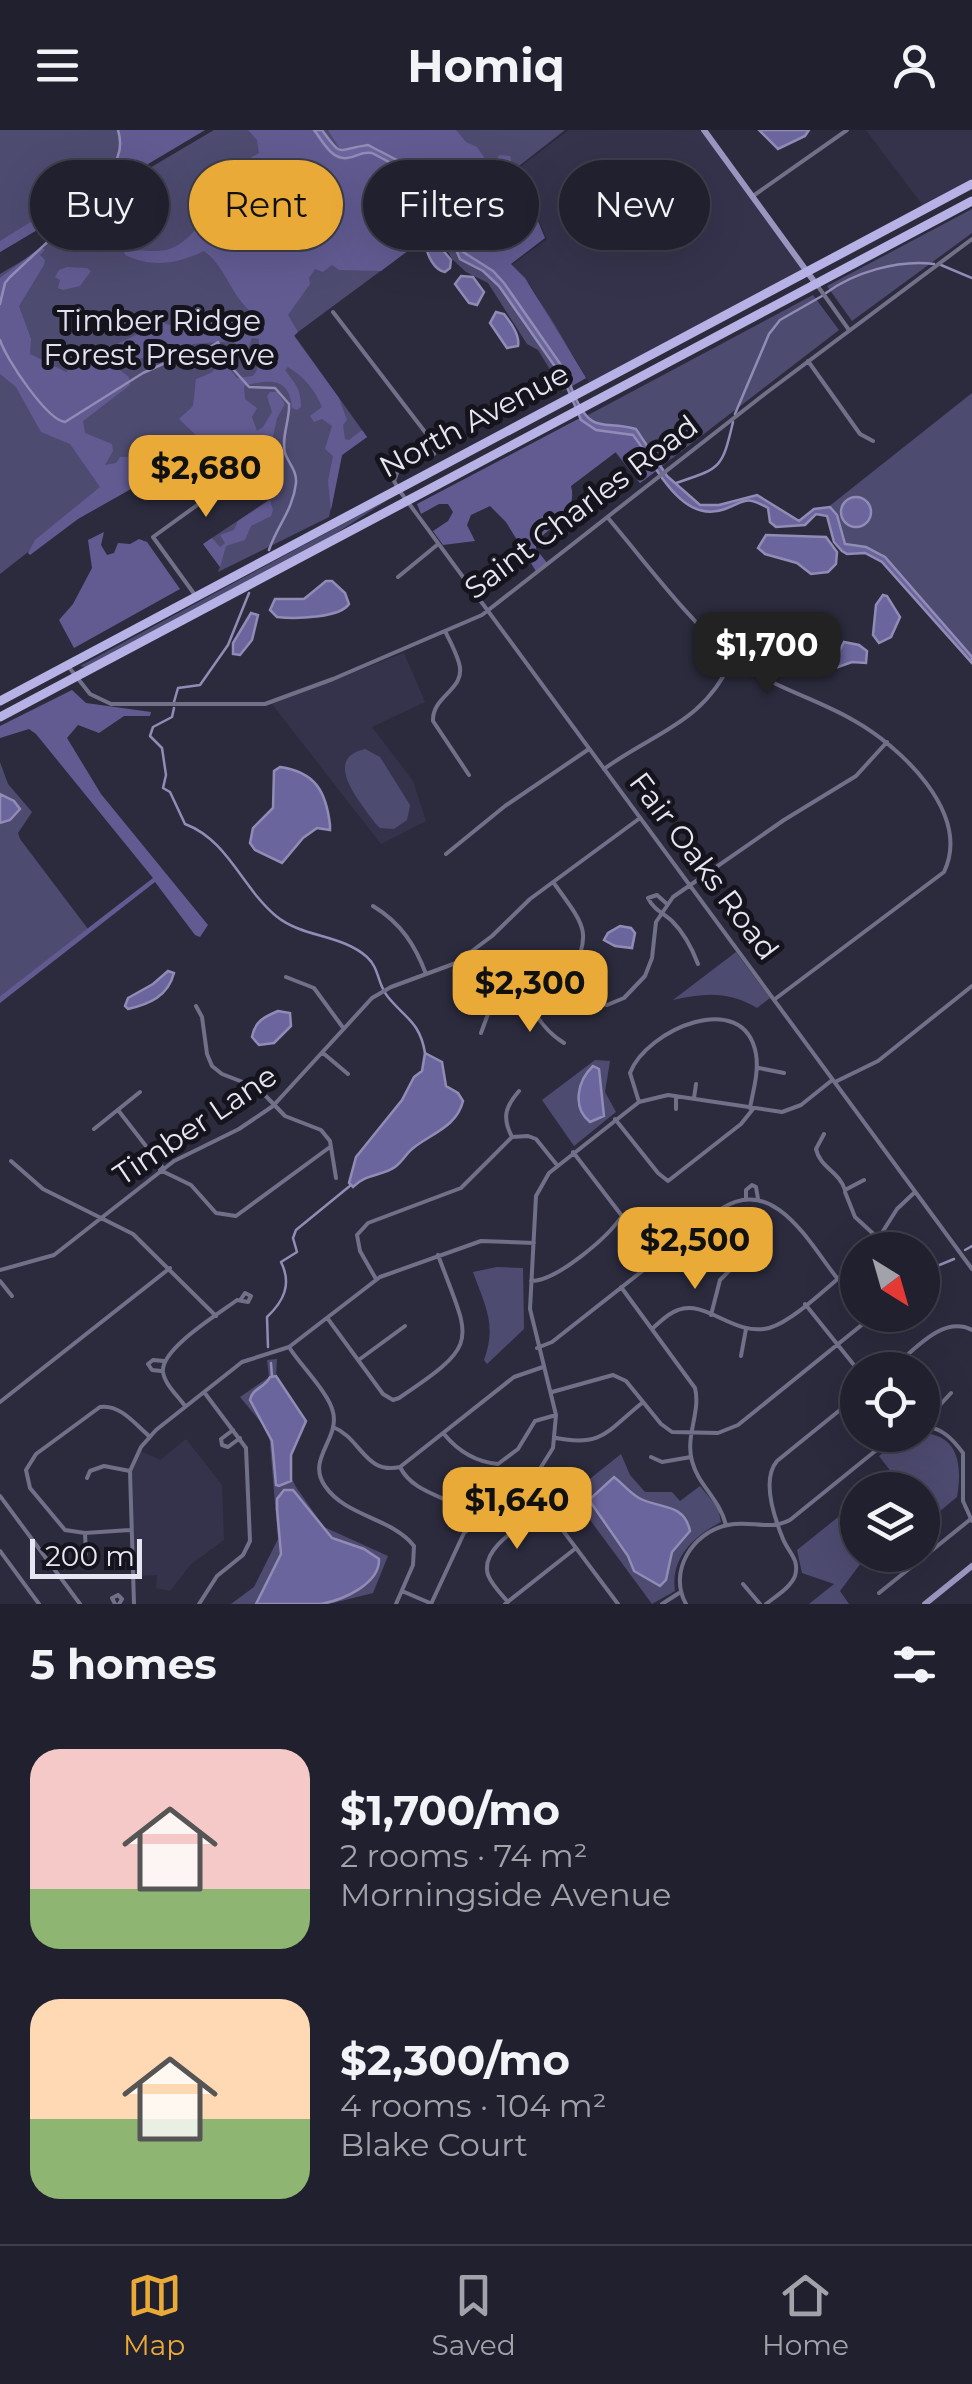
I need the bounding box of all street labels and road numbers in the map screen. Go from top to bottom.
street label: North Avenue [373,355,575,485]
street label: Saint Charles Road [457,407,705,607]
street label: Fair Oaks Road [621,765,787,967]
street label: Timber Lane [106,1057,284,1193]

